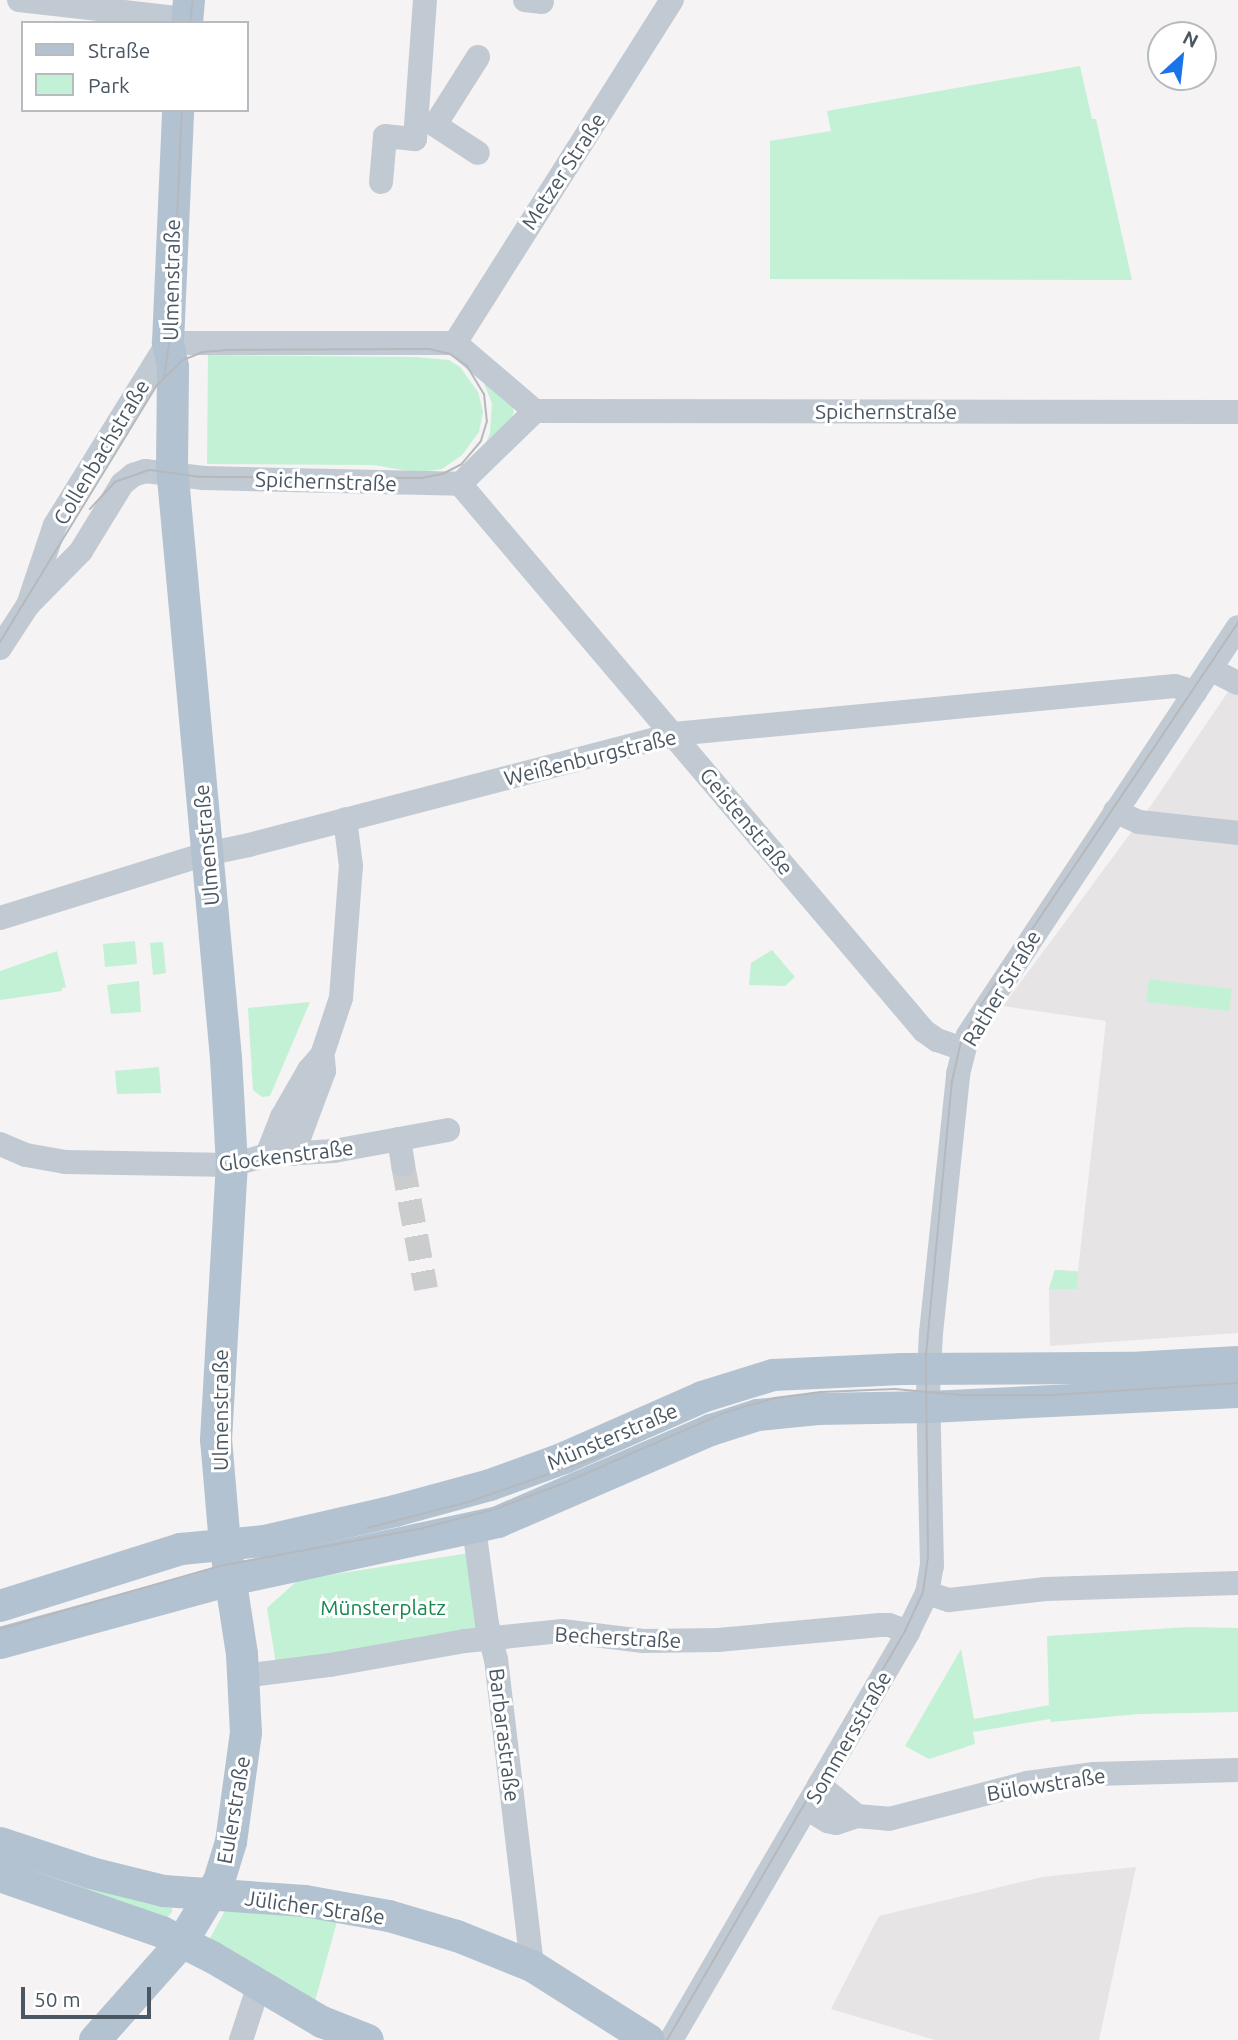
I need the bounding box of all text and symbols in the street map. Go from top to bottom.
legend [21,21,248,112]
north arrow [1147,21,1217,91]
text: N [1179,26,1202,52]
text: Straße [88,38,150,62]
text: Park [88,73,130,97]
street label: Metzer Straße [516,108,610,234]
street label: Ulmenstraße [157,219,185,341]
street label: Collenbachstraße [48,375,154,529]
street label: Spichernstraße [815,398,957,424]
street label: Spichernstraße [255,466,397,496]
street label: Weißenburgstraße [501,723,679,791]
street label: Geistenstraße [695,762,799,880]
street label: Ulmenstraße [188,783,224,907]
street label: Rather Straße [957,926,1045,1050]
street label: Glockenstraße [217,1134,355,1176]
street label: Ulmenstraße [207,1349,233,1471]
street label: Münsterstraße [543,1397,681,1475]
park label: Münsterplatz [320,1594,446,1620]
street label: Becherstraße [554,1621,682,1653]
street label: Sommersstraße [800,1666,896,1808]
street label: Barbarastraße [484,1667,526,1803]
street label: Eulerstraße [211,1754,255,1866]
street label: Bülowstraße [985,1762,1107,1806]
street label: Jülicher Straße [243,1885,387,1929]
scale bar [24,1974,154,2018]
text: 50 m [34,1987,81,2011]

